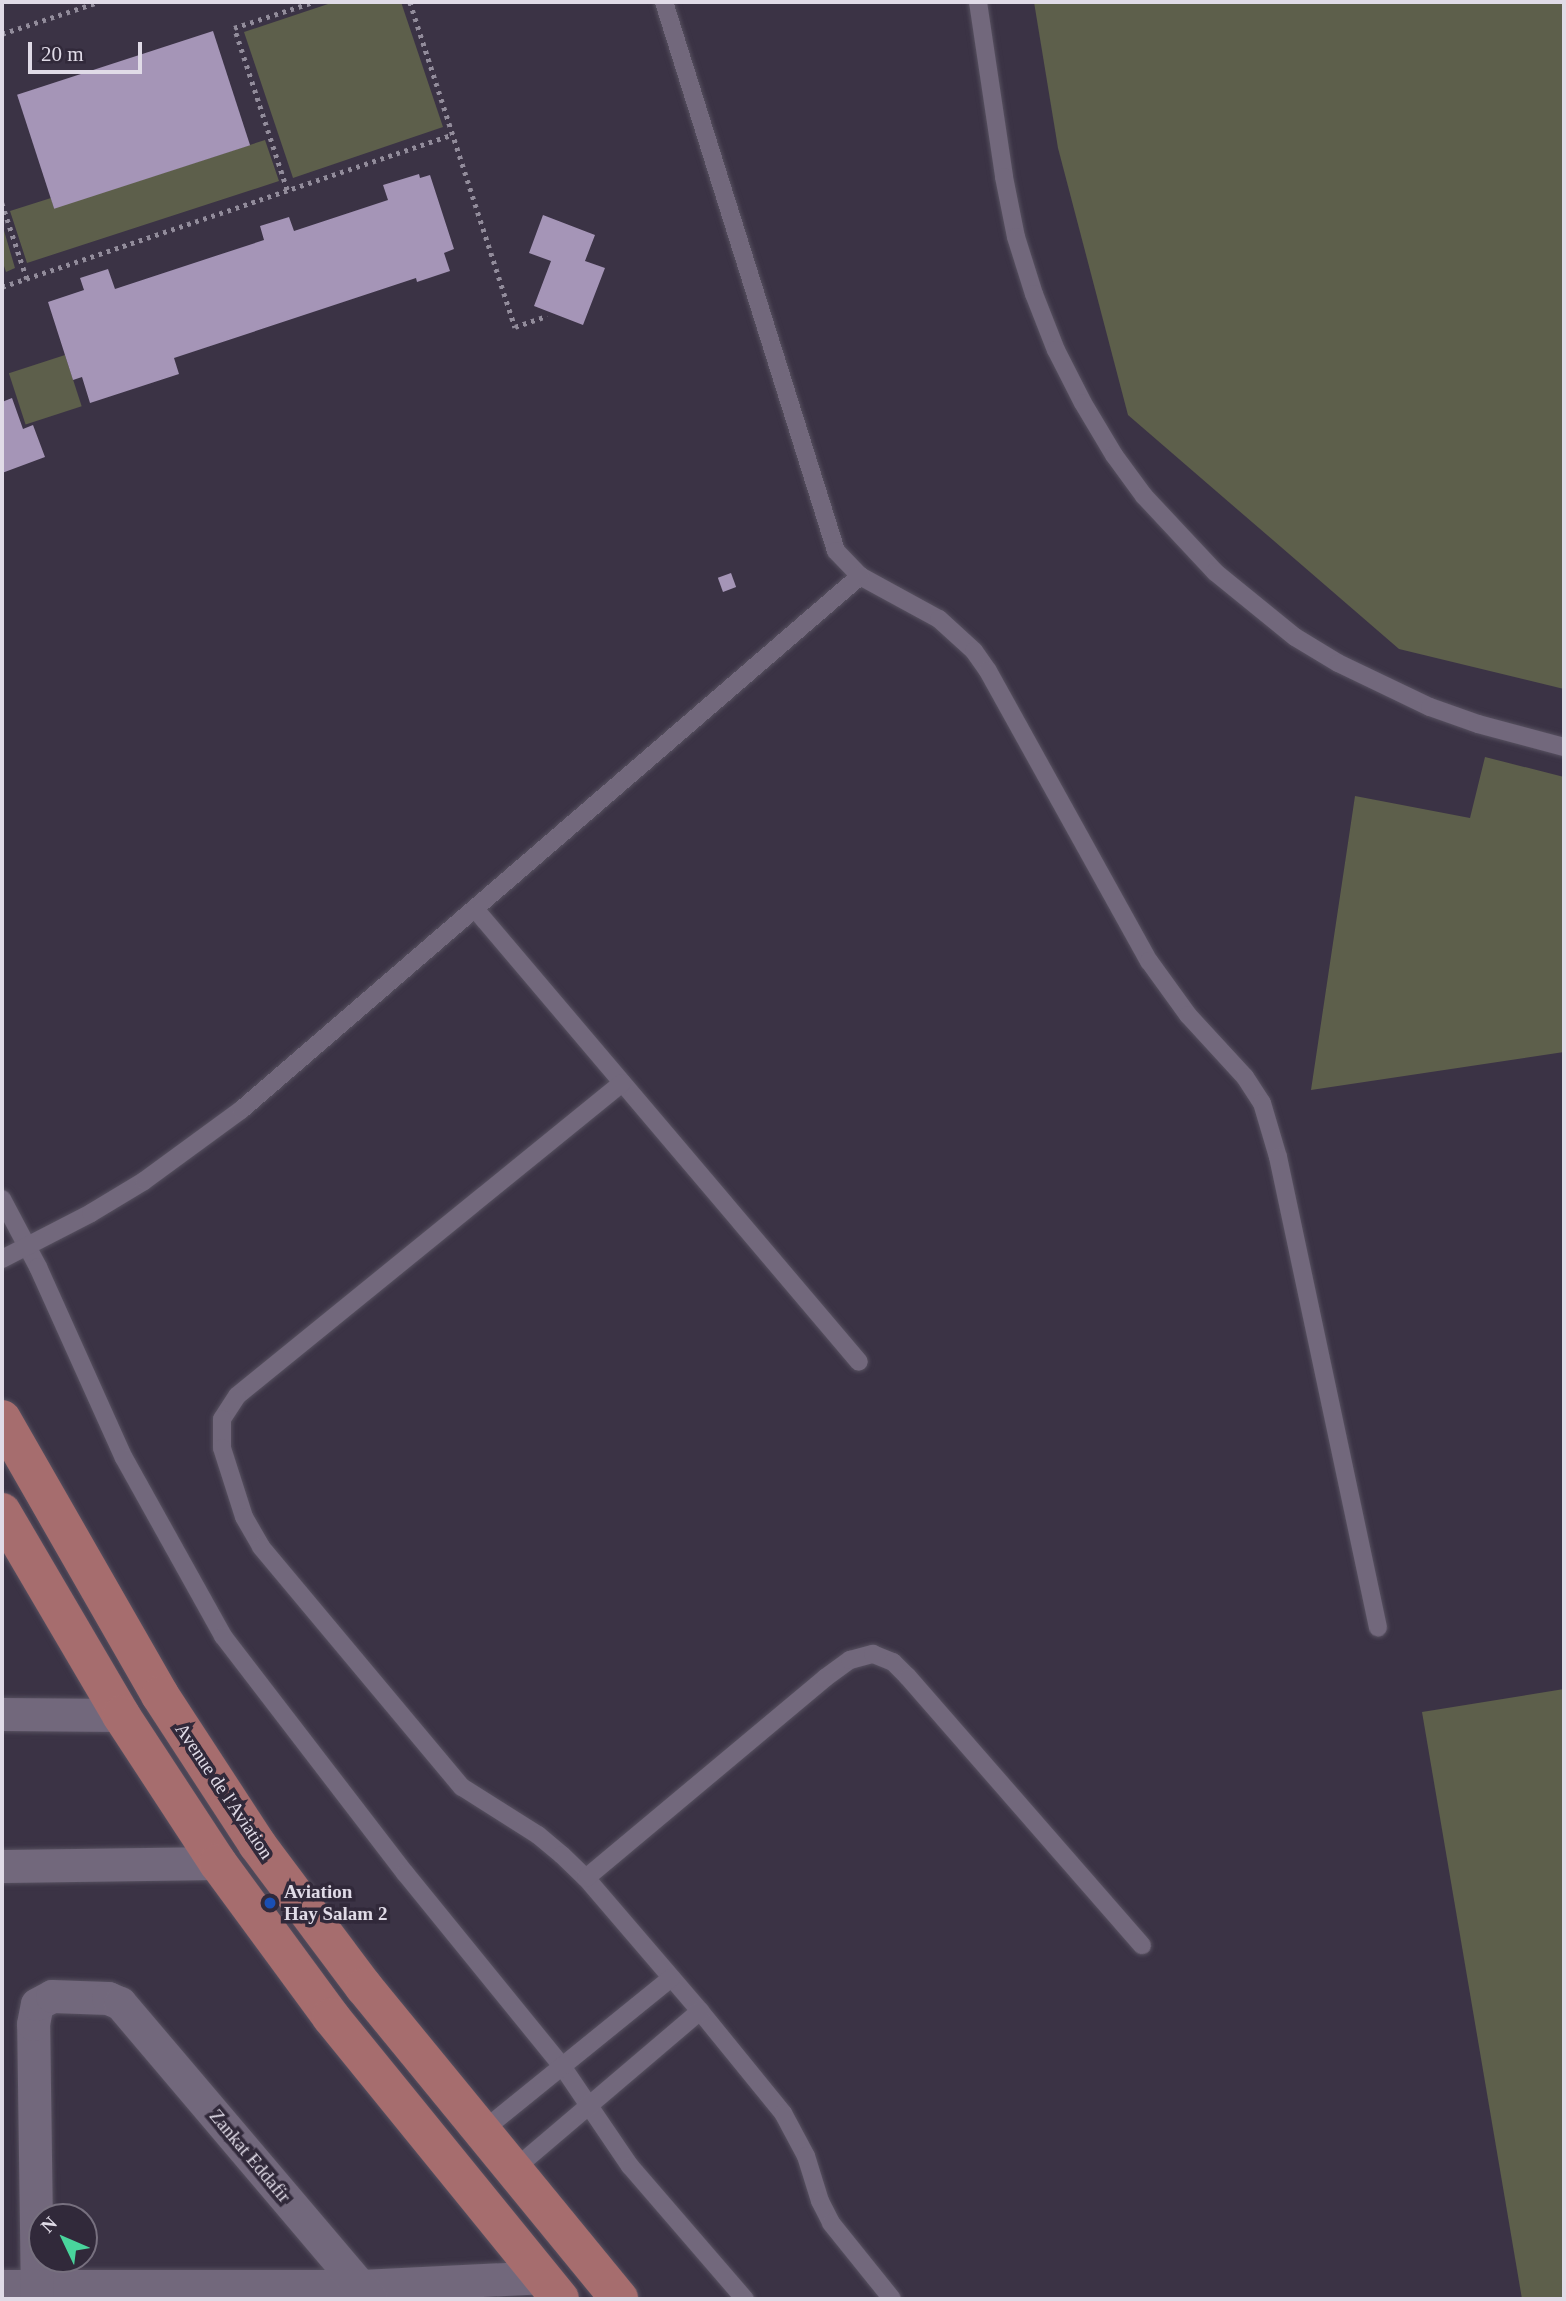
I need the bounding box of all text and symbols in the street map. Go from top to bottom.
scale bar [32,28,145,72]
text: 20 m [41,42,84,66]
street label: Avenue de l'Aviation [170,1719,278,1863]
place label: Aviation Hay Salam 2 [284,1881,387,1925]
marker: Aviation Hay Salam 2 [262,1895,278,1911]
street label: Zankat Eddafir [204,2105,296,2207]
north arrow [28,2203,98,2273]
text: N [37,2212,61,2237]

